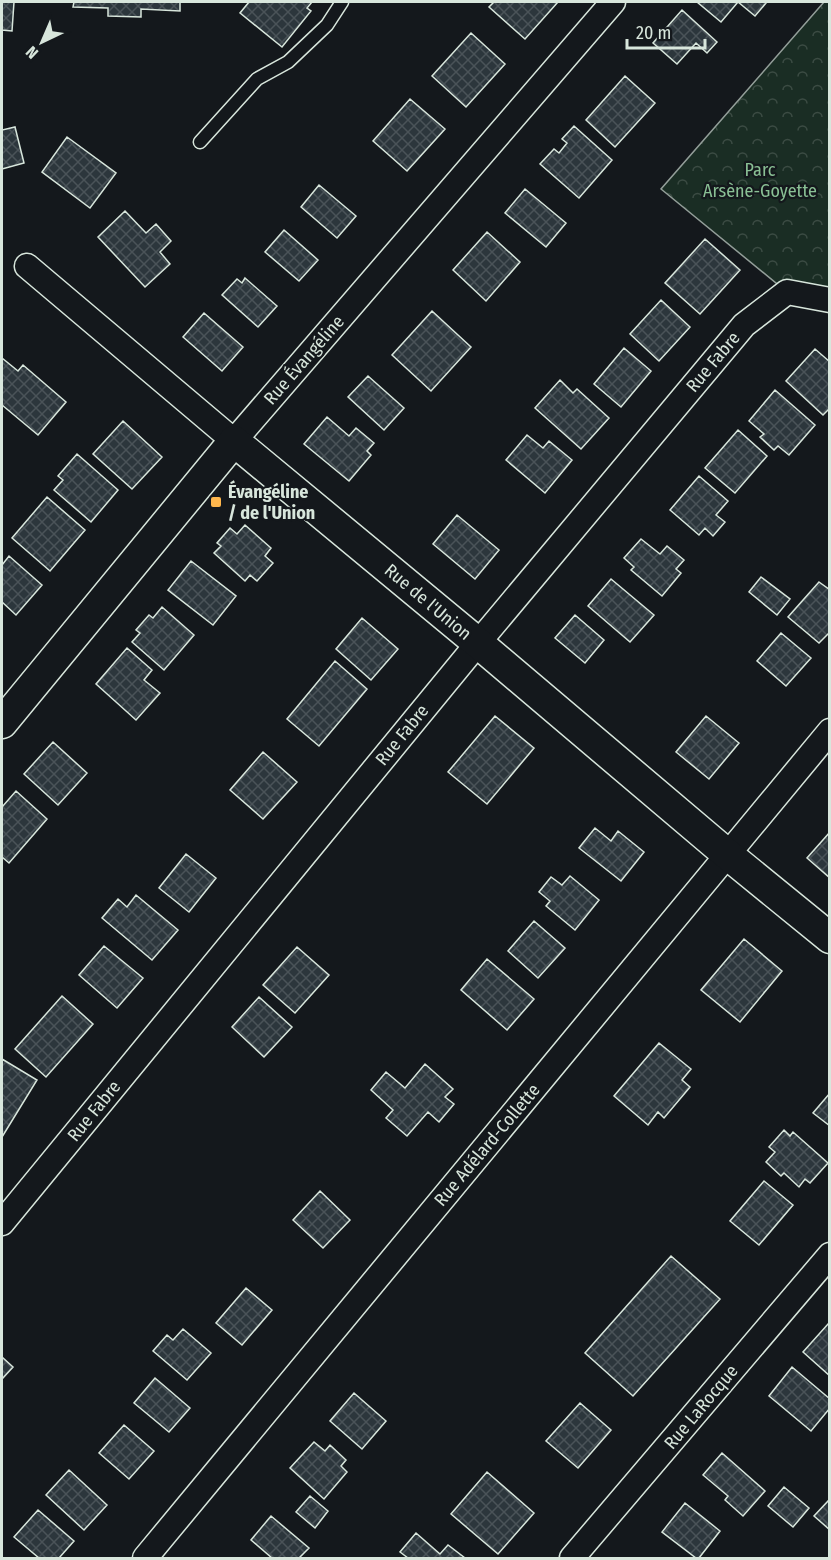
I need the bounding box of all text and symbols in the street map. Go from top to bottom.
north arrow [12,12,72,72]
scale bar [627,12,705,50]
text: 20 m [636,22,671,44]
text: N [22,42,42,63]
park label: Parc Arsène-Goyette [703,159,817,202]
street label: Rue Évangéline [258,310,349,409]
street label: Rue Fabre [681,327,745,397]
place label: Évangéline / de l'Union [228,480,315,524]
marker: Évangéline / de l'Union [209,495,223,509]
street label: Rue de l'Union [380,559,476,645]
street label: Rue Fabre [371,700,433,770]
street label: Rue Fabre [63,1076,125,1146]
street label: Rue Adélard-Collette [429,1079,545,1211]
street label: Rue LaRocque [659,1360,743,1454]

